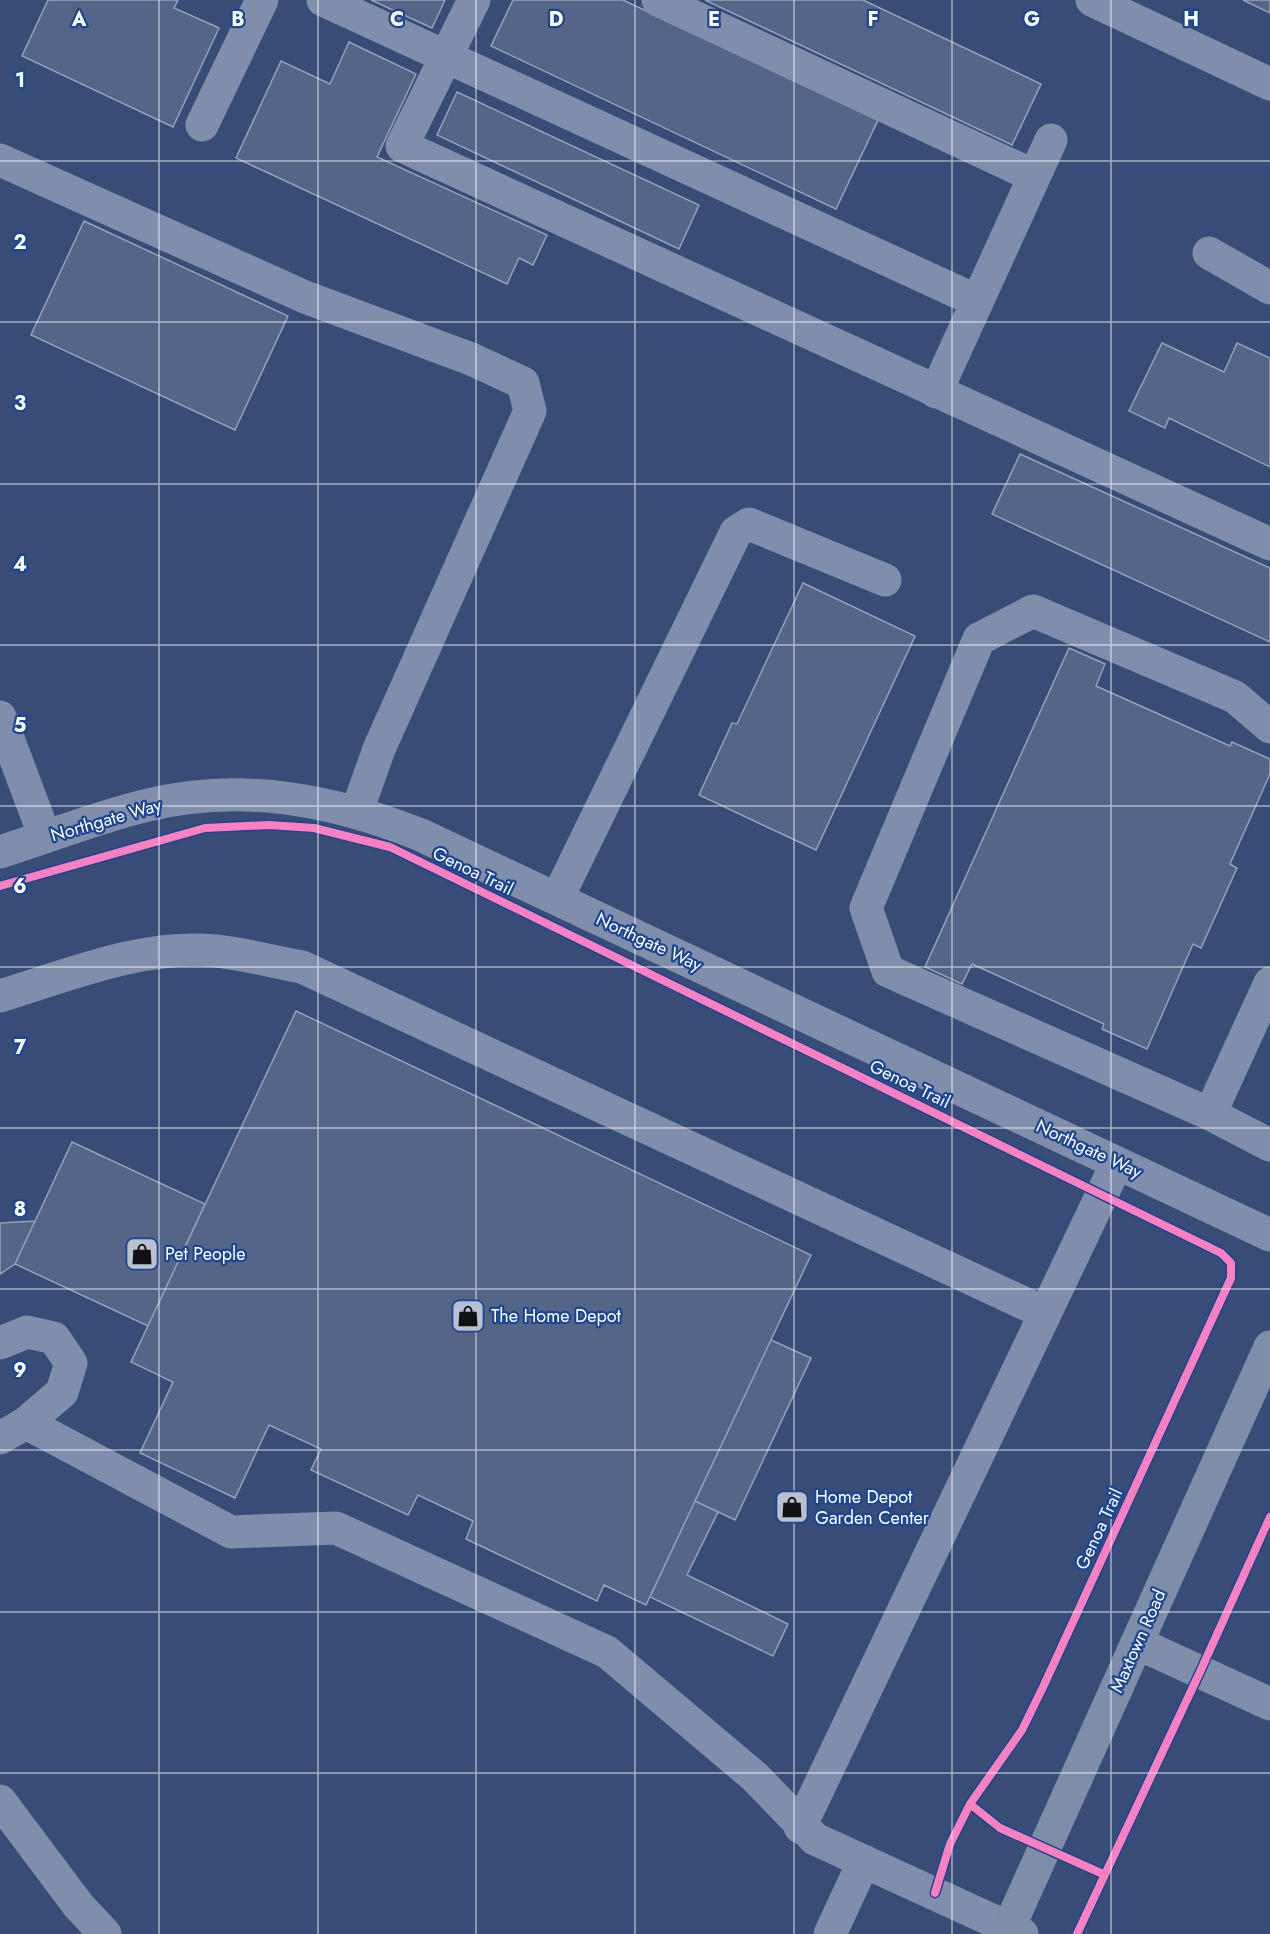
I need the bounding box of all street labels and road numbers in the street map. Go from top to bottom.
street label: Northgate Way [48,792,165,848]
street label: Genoa Trail [428,840,518,902]
street label: Northgate Way [592,906,706,978]
street label: Genoa Trail [865,1053,955,1115]
street label: Northgate Way [1032,1113,1146,1185]
street label: Genoa Trail [1069,1484,1129,1574]
street label: Maxtown Road [1104,1585,1172,1697]

